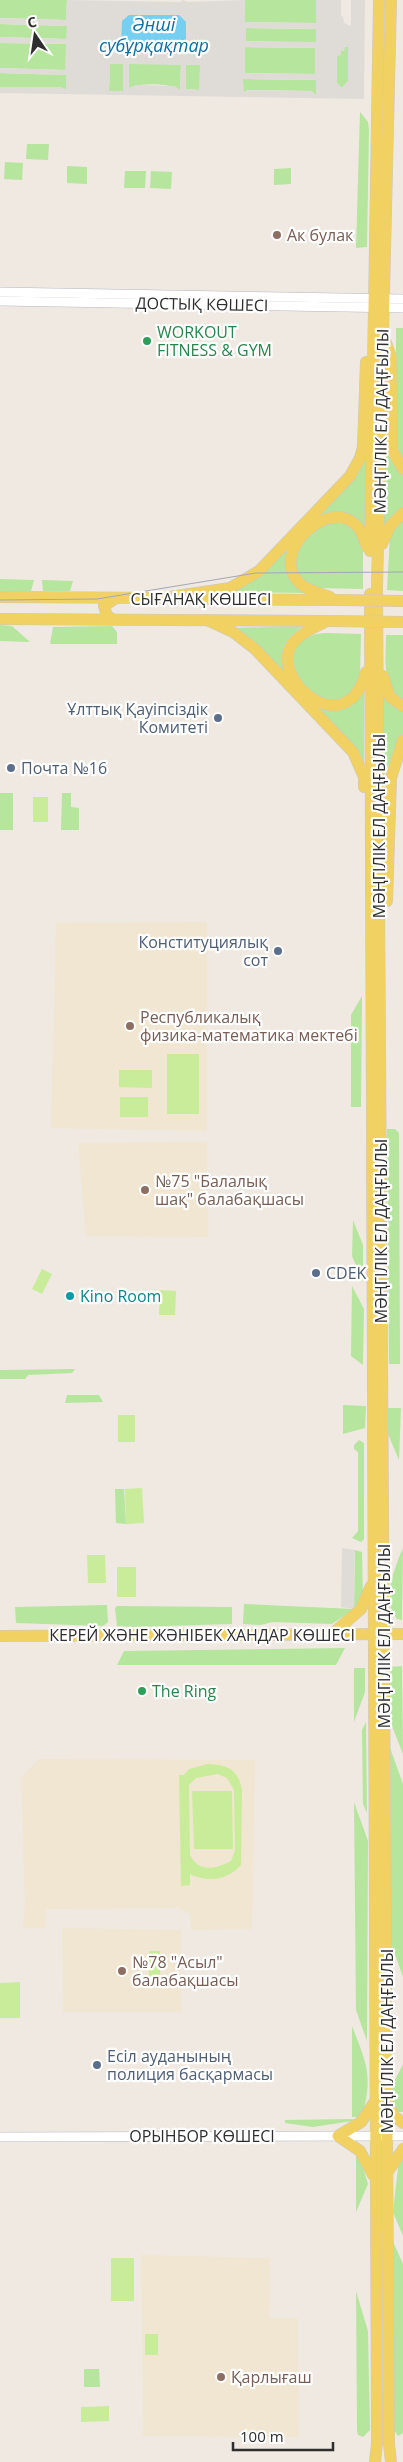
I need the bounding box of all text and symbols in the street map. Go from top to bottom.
north arrow [10,10,60,60]
text: С [25,12,39,32]
water label: Әнші субұрқақтар [99,12,209,57]
place label: Ак булак [287,224,354,246]
marker: Ак булак [271,229,283,241]
street label: ДОСТЫҚ КӨШЕСІ [135,292,269,316]
place label: WORKOUT FITNESS & GYM [157,321,272,361]
street label: МӘҢГІЛІК ЕЛ ДАҢҒЫЛЫ [368,328,394,514]
marker: WORKOUT FITNESS & GYM [141,335,153,347]
street label: СЫҒАНАҚ КӨШЕСІ [131,588,272,610]
place label: Ұлттық Қауіпсіздік Комитеті [67,698,209,738]
marker: Ұлттық Қауіпсіздік Комитеті [212,712,224,724]
street label: МӘҢГІЛІК ЕЛ ДАҢҒЫЛЫ [368,734,390,918]
place label: Почта №16 [21,757,107,779]
marker: Почта №16 [5,762,17,774]
place label: Конституциялық сот [138,931,268,971]
marker: Конституциялық сот [272,945,284,957]
place label: Республикалық физика-математика мектебі [140,1006,358,1046]
marker: Республикалық физика-математика мектебі [124,1020,136,1032]
street label: МӘҢГІЛІК ЕЛ ДАҢҒЫЛЫ [370,1139,392,1323]
place label: №75 "Балалық шақ" балабақшасы [155,1170,304,1210]
marker: №75 "Балалық шақ" балабақшасы [139,1184,151,1196]
place label: CDEK [326,1262,367,1284]
marker: CDEK [310,1267,322,1279]
place label: Kino Room [80,1285,161,1307]
marker: Kino Room [64,1290,76,1302]
street label: МӘҢГІЛІК ЕЛ ДАҢҒЫЛЫ [373,1544,395,1728]
street label: КЕРЕЙ ЖӘНЕ ЖӘНІБЕК ХАНДАР КӨШЕСІ [49,1624,355,1646]
place label: The Ring [152,1680,216,1702]
marker: The Ring [136,1685,148,1697]
street label: МӘҢГІЛІК ЕЛ ДАҢҒЫЛЫ [376,1949,398,2133]
place label: №78 "Асыл" балабақшасы [132,1951,239,1991]
marker: №78 "Асыл" балабақшасы [116,1965,128,1977]
place label: Есіл ауданының полиция басқармасы [107,2045,273,2085]
marker: Есіл ауданының полиция басқармасы [91,2059,103,2071]
street label: ОРЫНБОР КӨШЕСІ [129,2125,275,2147]
place label: Қарлығаш [231,2366,312,2388]
marker: Қарлығаш [215,2371,227,2383]
scale bar [233,2420,333,2452]
text: 100 m [240,2426,284,2446]

